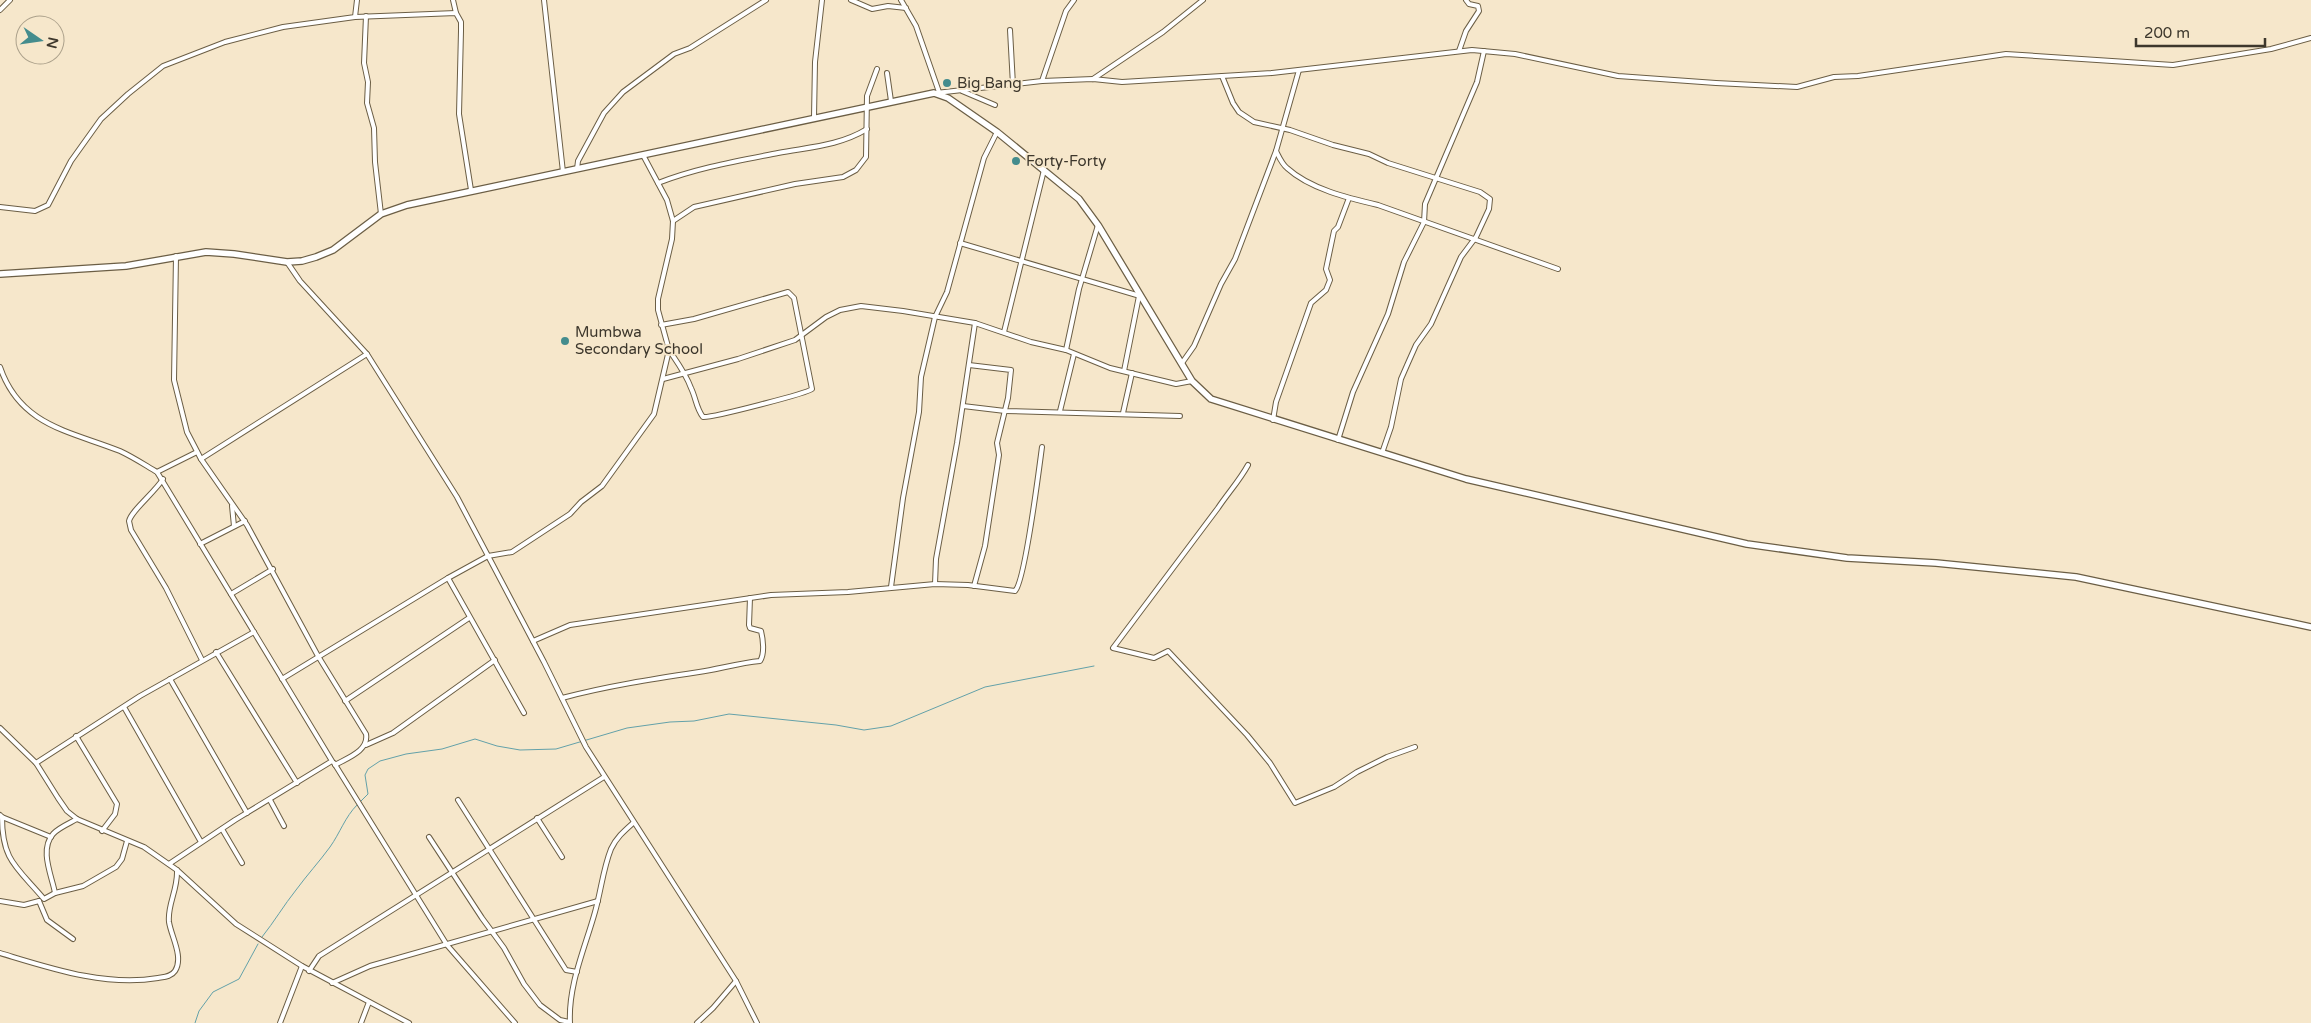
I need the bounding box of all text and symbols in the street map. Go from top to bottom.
north arrow [15,15,65,65]
scale bar [2136,15,2265,47]
text: 200 m [2144,24,2190,42]
text: N [43,35,62,50]
place label: Big Bang [957,74,1022,92]
marker: Big Bang [941,77,953,89]
place label: Forty-Forty [1026,152,1106,170]
marker: Forty-Forty [1010,155,1022,167]
place label: Mumbwa Secondary School [575,323,703,358]
marker: Mumbwa Secondary School [559,335,571,347]

